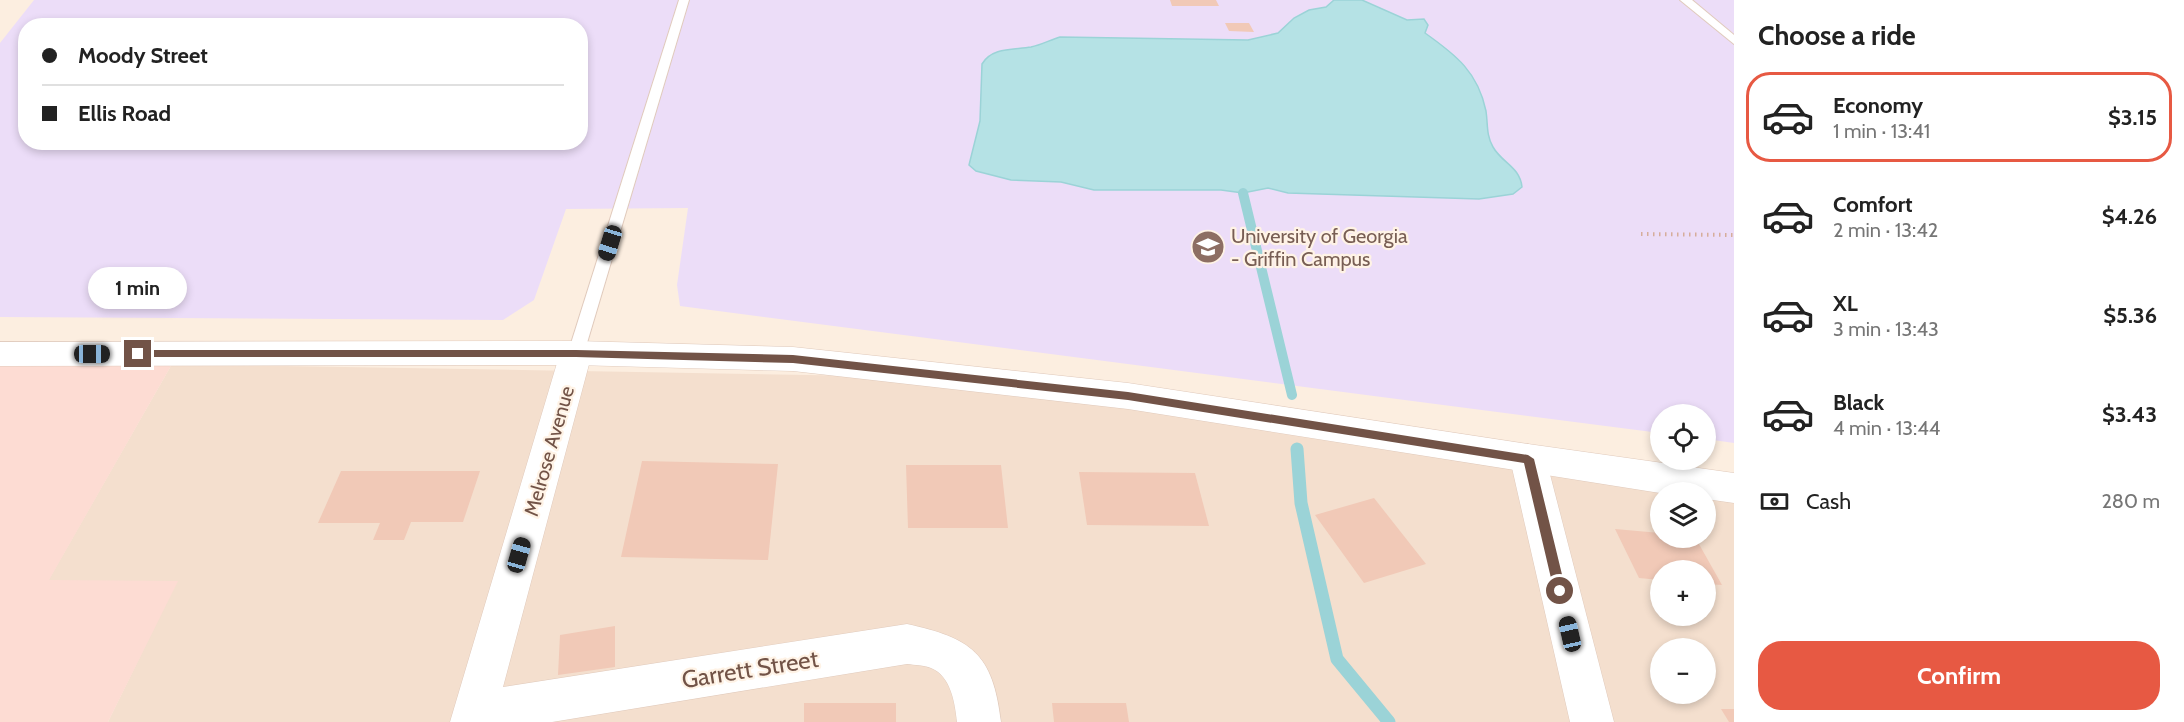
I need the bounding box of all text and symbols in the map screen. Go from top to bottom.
text: Choose a ride [1758,19,1916,52]
text: Moody Street [78,42,208,69]
icon: car [1761,90,1815,144]
text: Economy [1833,92,1923,119]
text: Ellis Road [78,100,171,127]
text: $3.15 [2108,104,2157,131]
text: 1 min · 13:41 [1833,119,1930,143]
icon: car [1761,189,1815,243]
text: Comfort [1833,191,1912,218]
text: $4.26 [2102,203,2157,230]
text: 2 min · 13:42 [1833,218,1938,242]
car [596,223,624,263]
place label: University of Georgia - Griffin Campus [1231,224,1408,271]
school or university icon: University of Georgia - Griffin Campus [1190,229,1226,265]
callout: 1 min [88,267,188,309]
text: 1 min [115,276,160,300]
icon: car [1761,288,1815,342]
text: XL [1833,290,1858,317]
text: $5.36 [2103,302,2157,329]
text: 3 min · 13:43 [1833,317,1939,341]
route end [124,340,151,367]
car [74,345,110,363]
street label: Melrose Avenue [519,383,579,519]
icon: car [1761,387,1815,441]
text: Black [1833,389,1884,416]
text: $3.43 [2102,401,2157,428]
map controls [1650,404,1716,704]
button: locate [1650,404,1716,470]
text: 4 min · 13:44 [1833,416,1940,440]
button: layers [1650,482,1716,548]
icon: cash [1758,485,1791,518]
text: Cash [1806,488,1851,515]
text: 280 m [2101,489,2160,513]
car [505,535,533,575]
button: + [1650,560,1716,626]
route start [1546,577,1573,604]
car [1557,614,1583,654]
button: − [1650,638,1716,704]
button: Confirm [1758,641,2160,710]
street label: Garrett Street [680,644,820,694]

